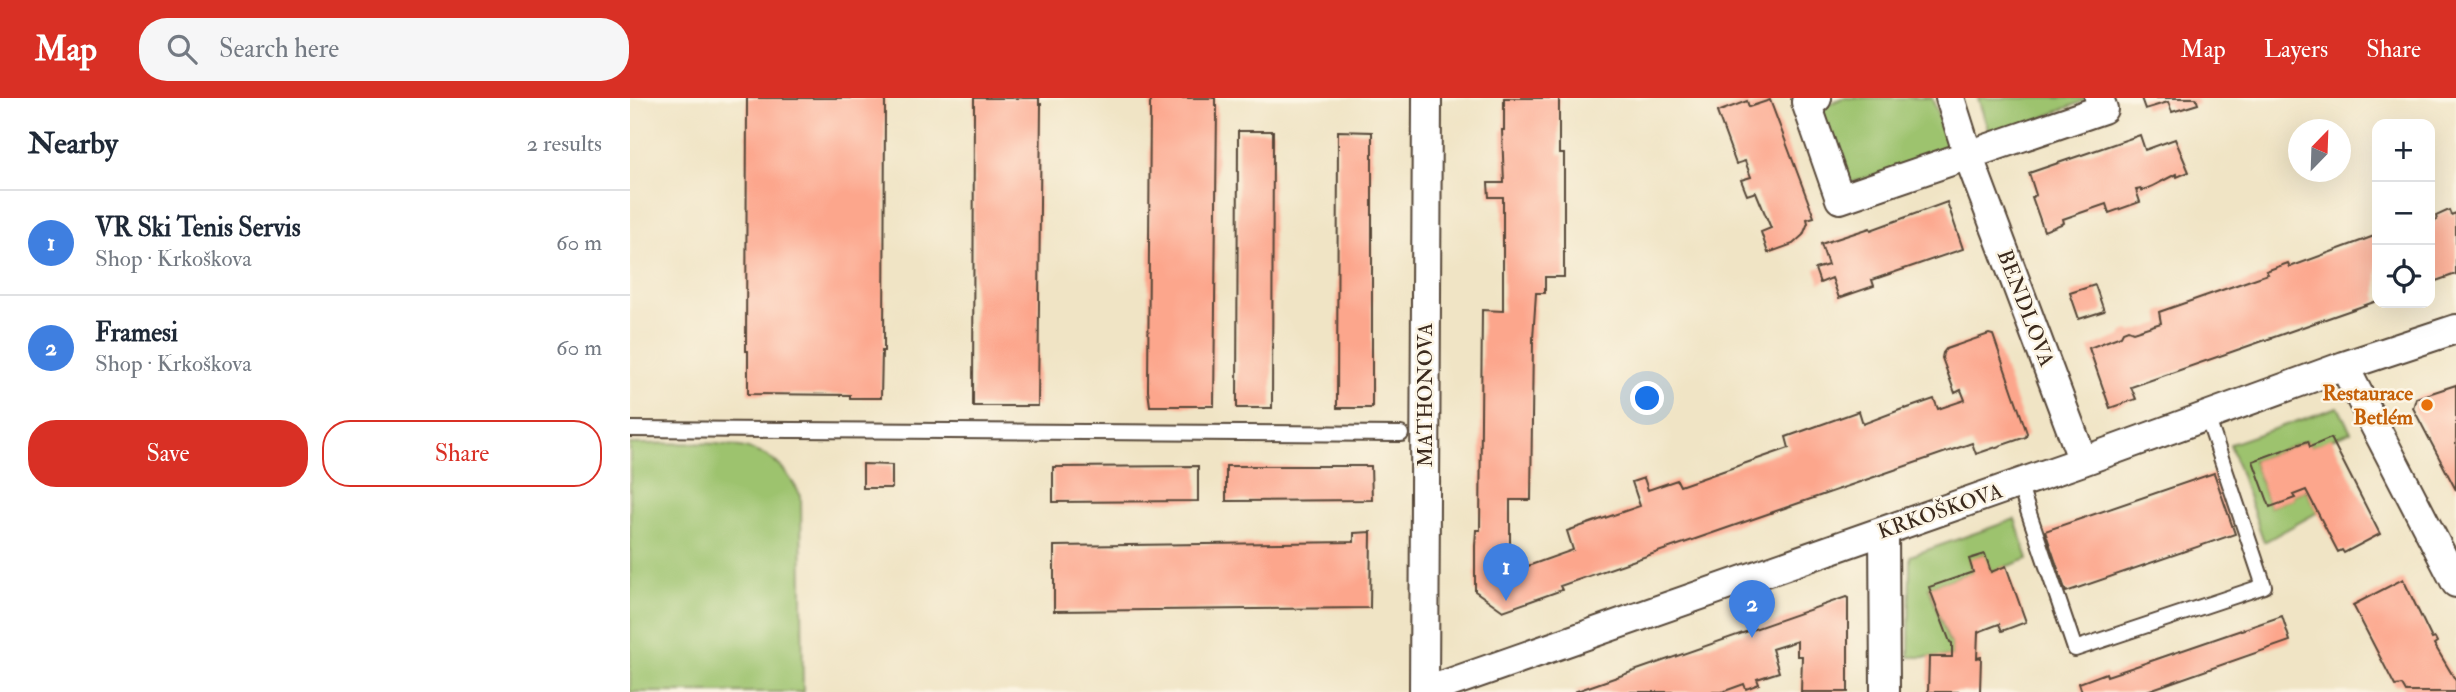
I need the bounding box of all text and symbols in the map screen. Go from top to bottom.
search box [139,18,629,81]
text: Map [35,29,97,70]
icon: search [163,30,201,68]
text: Search here [219,33,339,65]
text: Map [2181,34,2226,65]
text: Layers [2264,34,2328,65]
text: Share [2366,34,2421,65]
north arrow [2288,119,2351,182]
map controls [2372,119,2435,308]
button: + [2372,119,2435,182]
text: Nearby [28,125,118,162]
text: 2 results [527,129,602,158]
button: − [2372,182,2435,245]
text: VR Ski Tenis Servis [95,212,301,244]
text: 1 [47,228,55,257]
text: 60 m [556,228,602,257]
text: Shop · Krkoškova [95,244,252,273]
button: locate [2372,245,2435,308]
street label: BENDLOVA [1991,246,2060,371]
text: Framesi [95,317,178,349]
street label: MATHONOVA [1412,323,1439,467]
text: 2 [45,333,57,362]
text: 60 m [556,333,602,362]
text: Shop · Krkoškova [95,349,252,378]
place label: Restaurace Betlém [2322,380,2414,431]
your location [1630,381,1664,415]
marker: Restaurace Betlém [2419,397,2435,413]
button: Save [28,420,308,487]
button: Share [322,420,602,487]
street label: KRKOŠKOVA [1874,478,2006,545]
pin: 1 [1483,543,1529,601]
pin: 2 [1729,580,1775,638]

